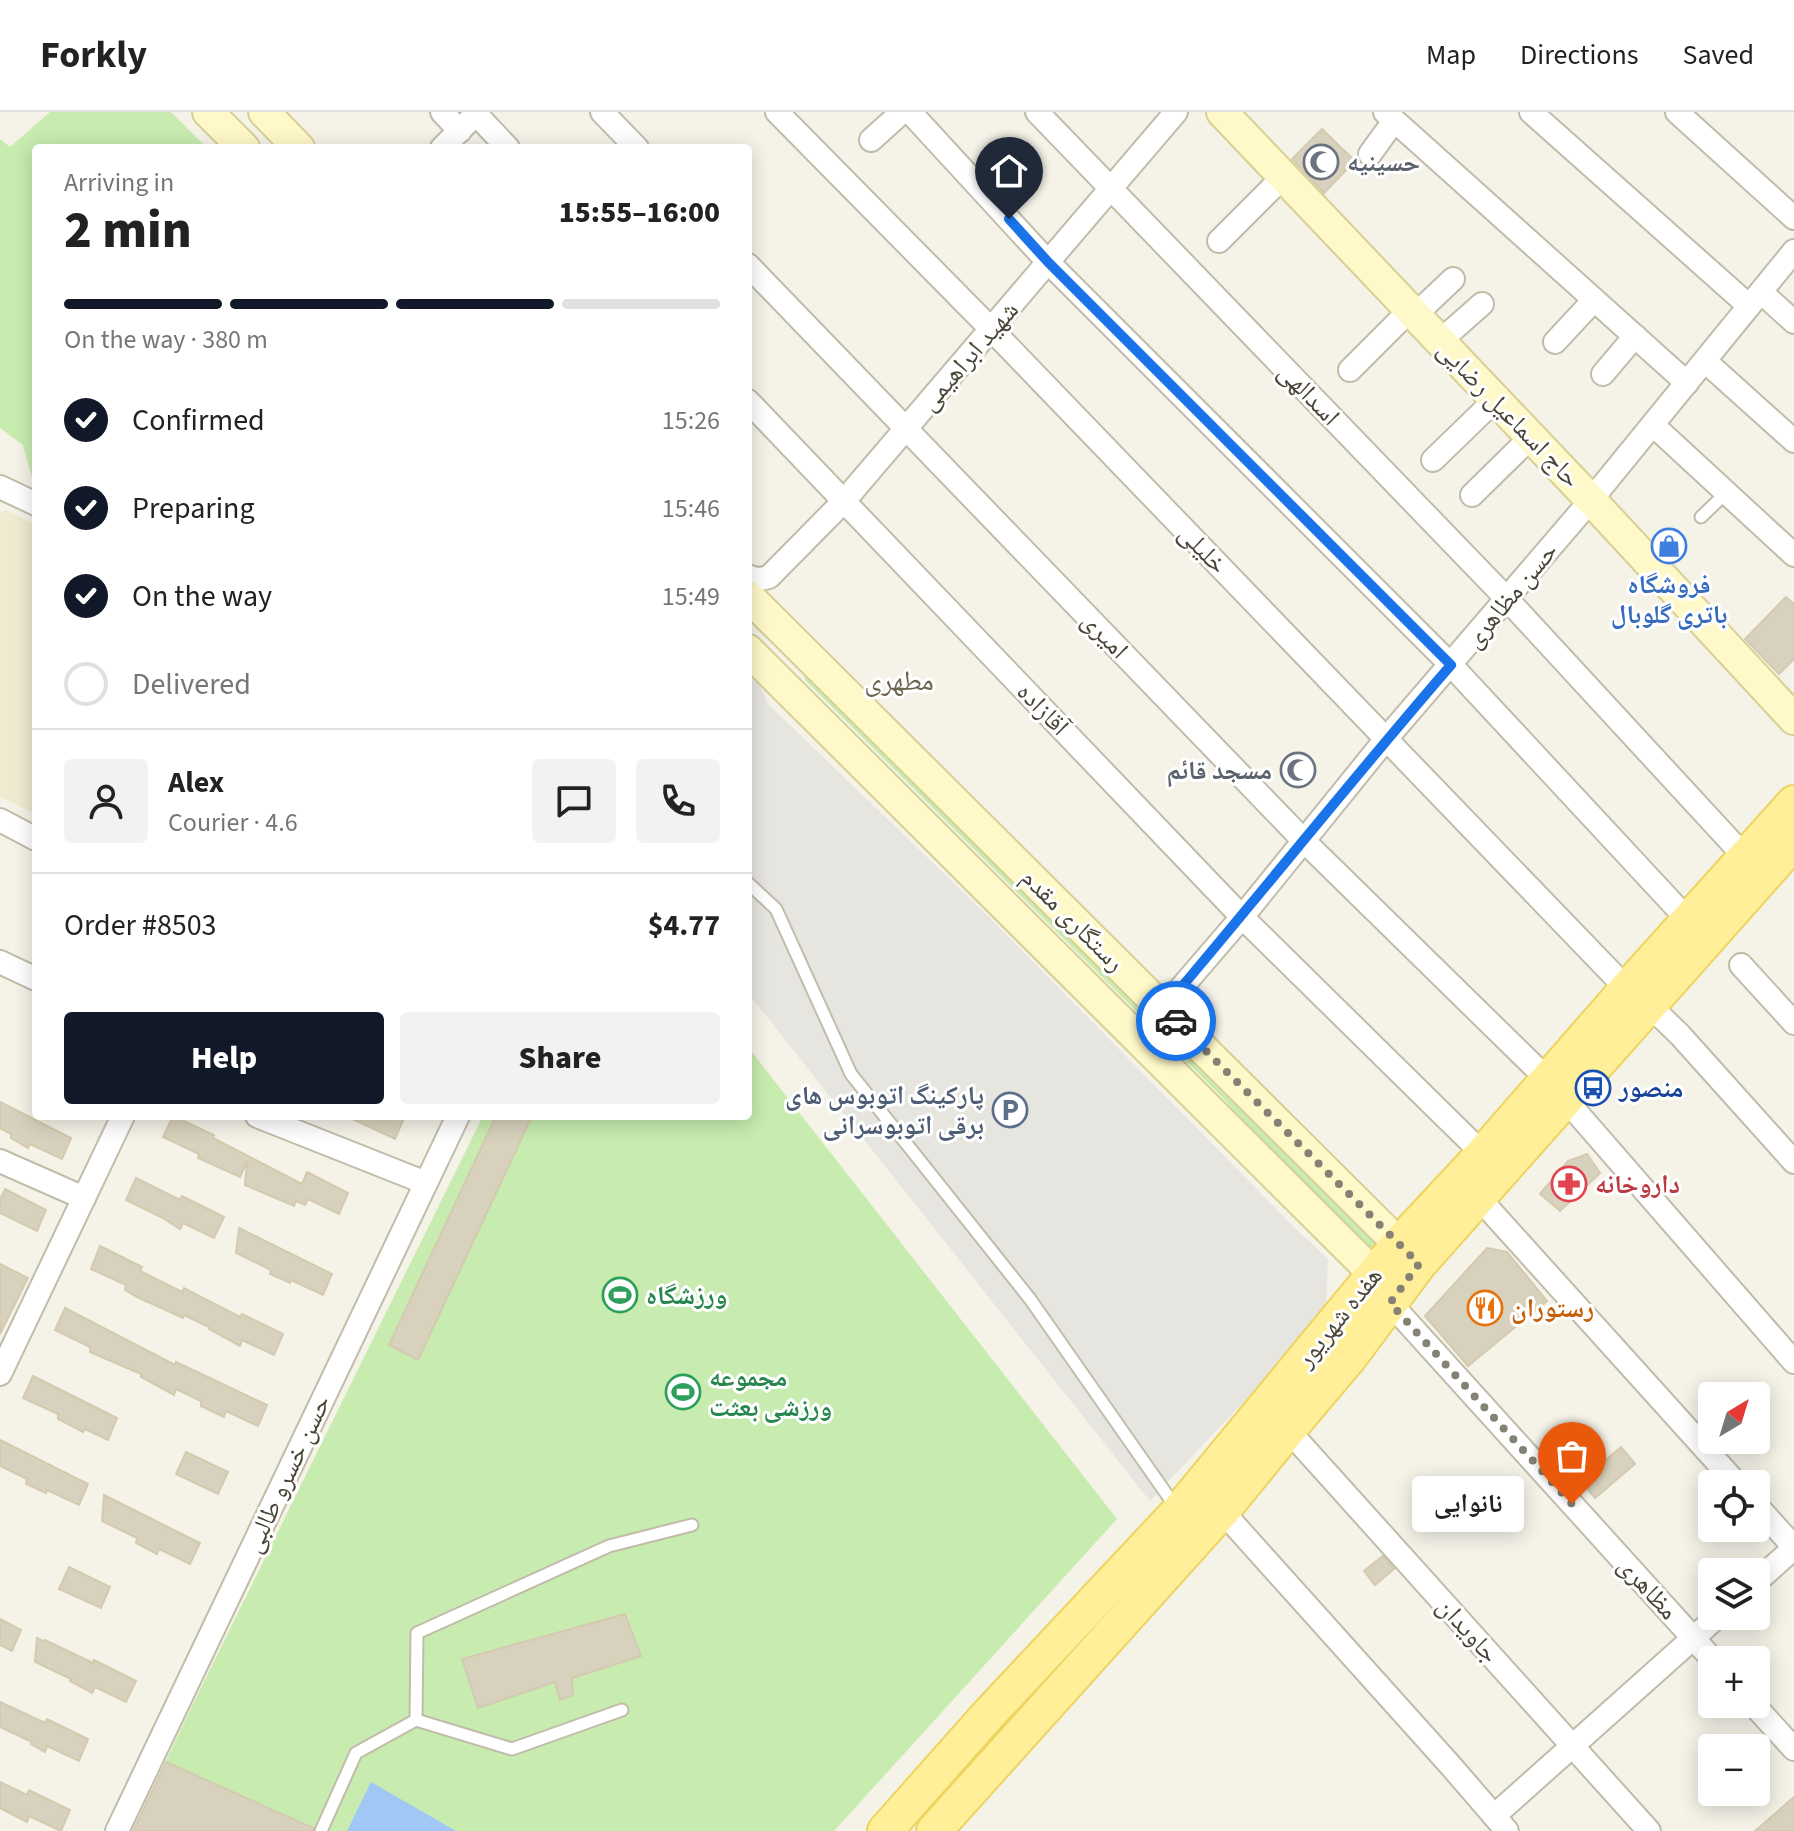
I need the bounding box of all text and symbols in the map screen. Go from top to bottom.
text: Forkly [40,28,147,82]
text: Map [1426,35,1476,75]
text: Directions [1520,35,1639,75]
text: Saved [1683,35,1754,75]
pin [975,137,1043,219]
mosque icon: حسینیه [1302,143,1340,181]
place label: حسینیه [1347,144,1420,181]
icon: home [987,149,1031,193]
text: Arriving in [64,164,174,201]
text: 15:55–16:00 [559,191,720,234]
text: 2 min [64,194,192,268]
street label: شهید ابراهیمی [911,293,1027,419]
text: On the way · 380 m [64,321,268,358]
street label: حاج اسماعیل رضایی [1429,332,1589,496]
street label: اسدالهی [1270,354,1348,434]
icon: check [64,398,108,442]
text: Confirmed [132,399,265,442]
text: 15:26 [662,402,720,439]
icon: check [64,486,108,530]
text: Preparing [132,487,255,530]
text: 15:46 [662,490,720,527]
street label: خلیلی [1170,516,1236,582]
shop icon: فروشگاه باتری گلوبال [1650,527,1688,565]
street label: حسن مظاهری [1455,534,1567,656]
place label: فروشگاه باتری گلوبال [1611,566,1727,633]
icon: check [64,574,108,618]
text: On the way [132,575,272,618]
text: 15:49 [662,578,720,615]
street label: امیری [1073,603,1137,667]
district label: مطهری [864,661,934,701]
text: Delivered [132,663,251,706]
street label: آقازاده [1008,674,1079,745]
mosque icon: مسجد قائم [1279,751,1317,789]
place label: مسجد قائم [1167,752,1272,789]
button: person [64,759,148,843]
button: chat [532,759,616,843]
button: phone [636,759,720,843]
text: Alex [168,761,224,804]
text: Courier · 4.6 [168,804,298,841]
street label: رستگاری مقدم [1013,860,1133,980]
text: Order #8503 [64,904,217,947]
text: $4.77 [648,904,720,947]
courier [1136,981,1216,1061]
icon: car [1154,999,1198,1043]
button: Help [64,1012,384,1104]
button: Share [400,1012,720,1104]
bus stop icon: منصور [1574,1069,1612,1107]
place label: منصور [1618,1070,1683,1107]
place label: پارکینگ اتوبوس های برقی اتوبوسرانی [785,1077,984,1144]
parking icon: پارکینگ اتوبوس های برقی اتوبوسرانی [991,1091,1029,1129]
pharmacy icon: داروخانه [1550,1165,1588,1203]
place label: داروخانه [1595,1166,1680,1203]
street label: هفده شهریور [1286,1259,1391,1376]
sports icon: ورزشگاه [601,1276,639,1314]
place label: ورزشگاه [646,1277,727,1314]
restaurant icon: رستوران [1466,1289,1504,1327]
place label: رستوران [1511,1290,1594,1327]
place label: مجموعه ورزشی بعثت [709,1359,832,1426]
sports icon: مجموعه ورزشی بعثت [664,1373,702,1411]
north arrow [1698,1382,1770,1454]
map controls [1698,1382,1770,1806]
street label: حسن خسرو طالبی [234,1389,340,1559]
pin [1538,1422,1606,1504]
icon: bag [1550,1434,1594,1478]
button: locate [1698,1470,1770,1542]
callout: نانوایی [1412,1476,1524,1532]
text: نانوایی [1434,1485,1502,1522]
street label: مظاهری [1609,1548,1687,1628]
button: layers [1698,1558,1770,1630]
street label: جاویدان [1428,1589,1508,1671]
button: + [1698,1646,1770,1718]
button: − [1698,1734,1770,1806]

